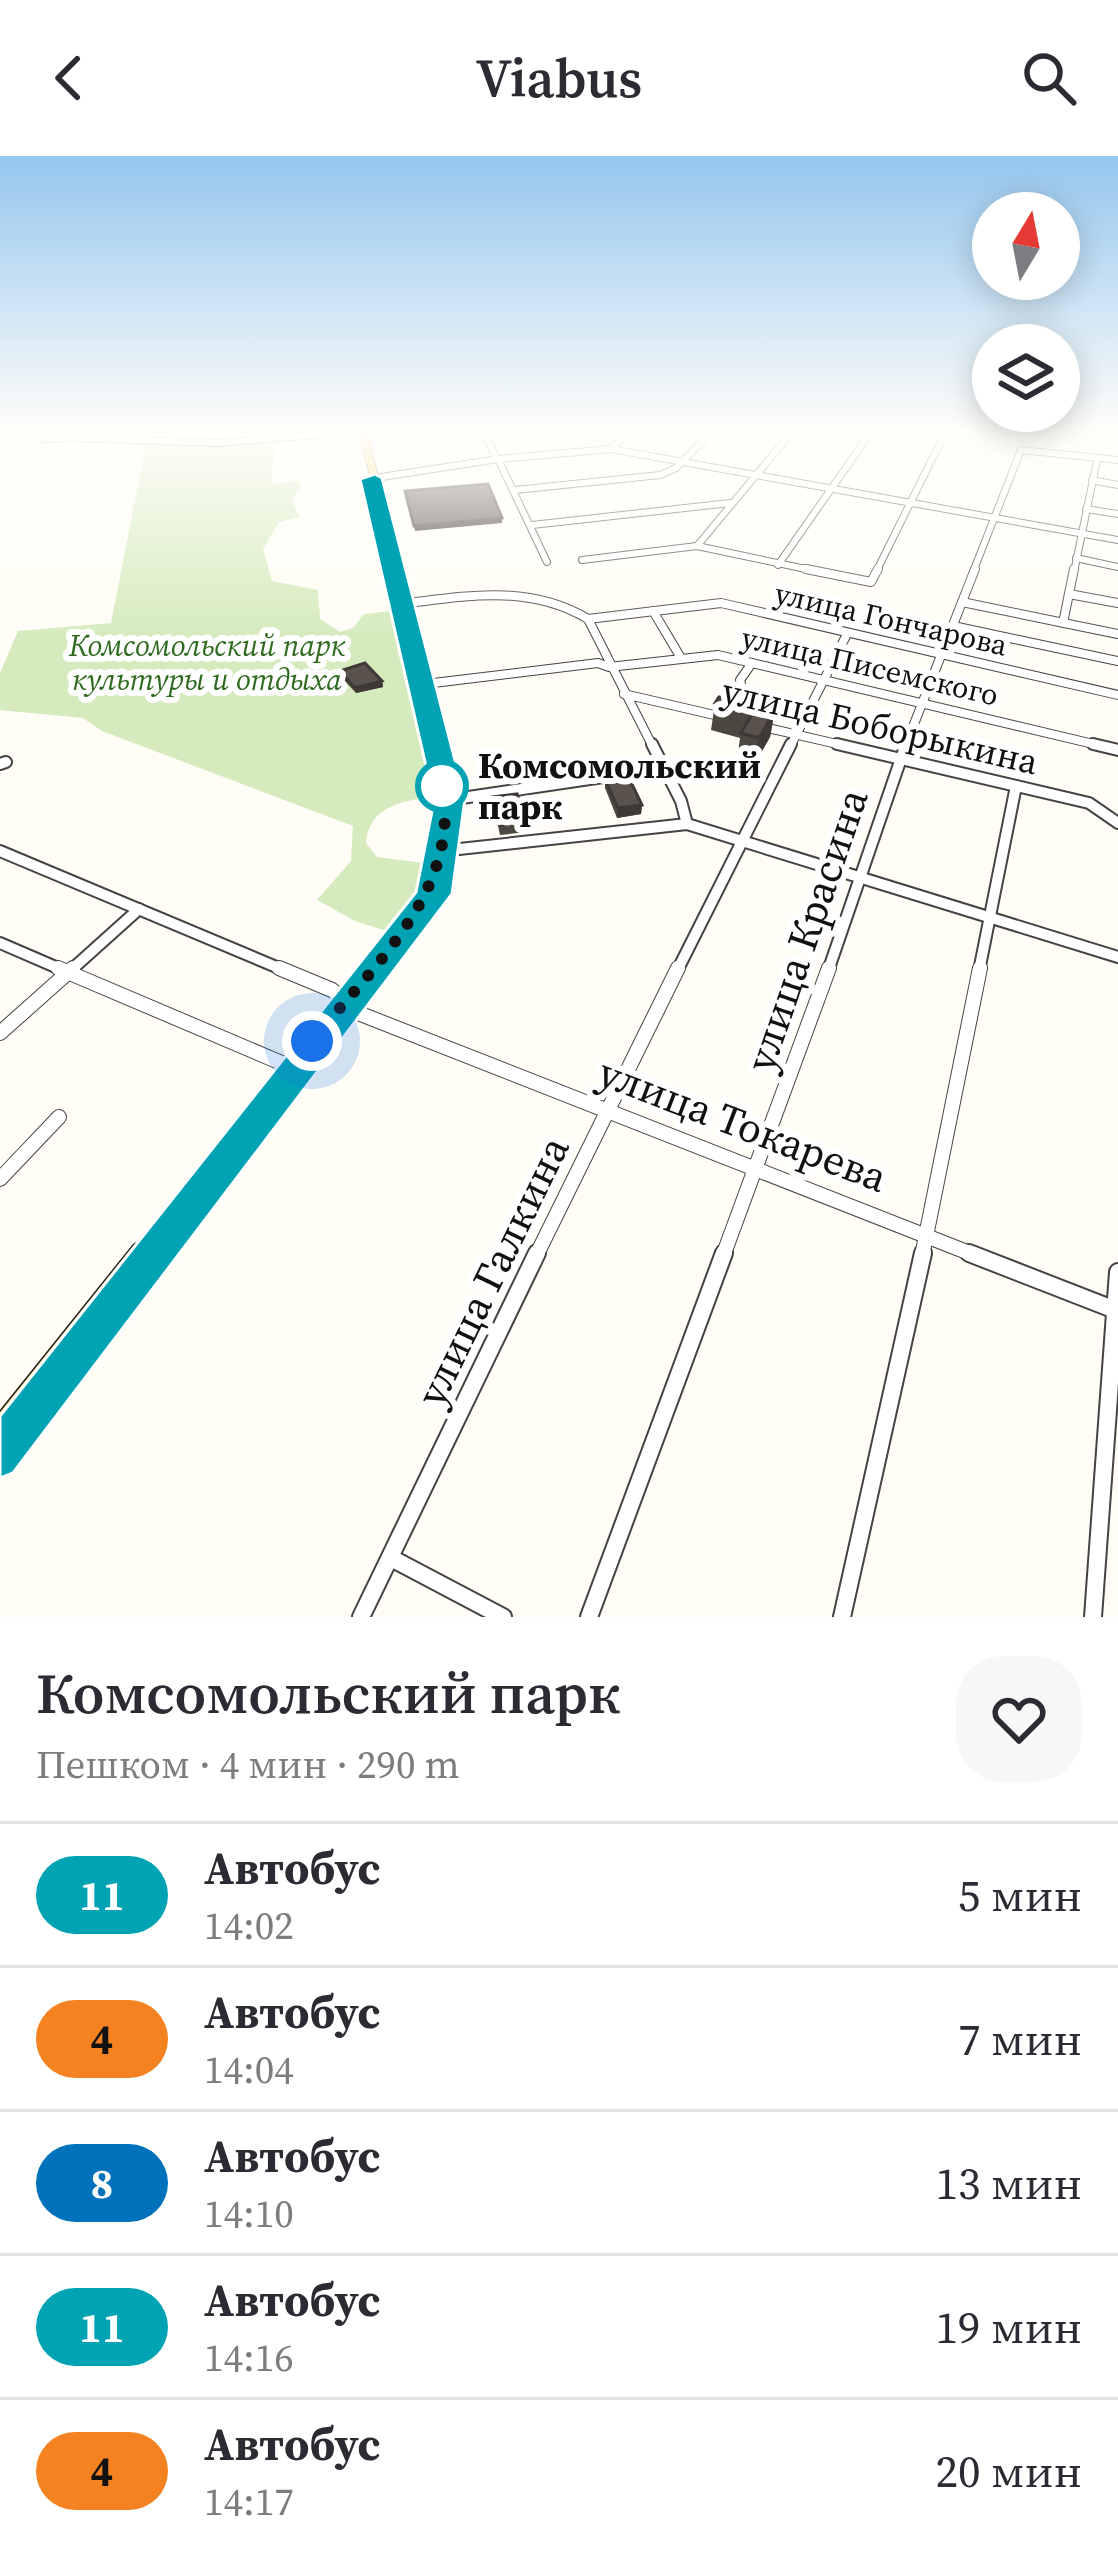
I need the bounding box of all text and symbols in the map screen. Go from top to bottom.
text: Viabus [476,41,642,115]
icon: back [36,45,102,111]
icon: search [1016,45,1082,111]
north arrow [972,192,1080,300]
map controls [972,192,1080,432]
button: layers [972,324,1080,432]
street label: улица Гончарова [771,572,1012,666]
street label: улица Писемского [737,616,1003,716]
park label: Комсомольский парк культуры и отдыха [68,625,345,700]
street label: улица Боборыкина [717,666,1043,786]
place label: Комсомольский парк [478,741,761,831]
marker: Комсомольский парк [417,761,467,811]
street label: улица Красина [730,780,882,1079]
your location [282,1011,342,1071]
street label: улица Токарева [590,1042,896,1206]
street label: улица Галкина [402,1126,583,1416]
text: Комсомольский парк [36,1654,620,1732]
button: heart [956,1656,1082,1782]
text: Пешком · 4 мин · 290 m [36,1738,460,1791]
text: Автобус [204,1837,381,1899]
text: 5 мин [958,1864,1082,1926]
text: 11 [79,1866,125,1924]
text: 14:02 [204,1899,294,1952]
text: Автобус [204,1981,381,2043]
text: 7 мин [958,2008,1082,2070]
text: 4 [91,2010,113,2068]
text: 14:04 [204,2043,294,2096]
text: Автобус [204,2125,381,2187]
text: 13 мин [936,2152,1082,2214]
text: 8 [91,2154,113,2212]
text: 14:10 [204,2187,294,2240]
text: Автобус [204,2269,381,2331]
text: 19 мин [936,2296,1082,2358]
text: 11 [79,2298,125,2356]
text: 14:16 [204,2331,294,2384]
text: Автобус [204,2413,381,2475]
text: 20 мин [936,2440,1082,2502]
text: 4 [91,2442,113,2500]
text: 14:17 [204,2475,294,2528]

